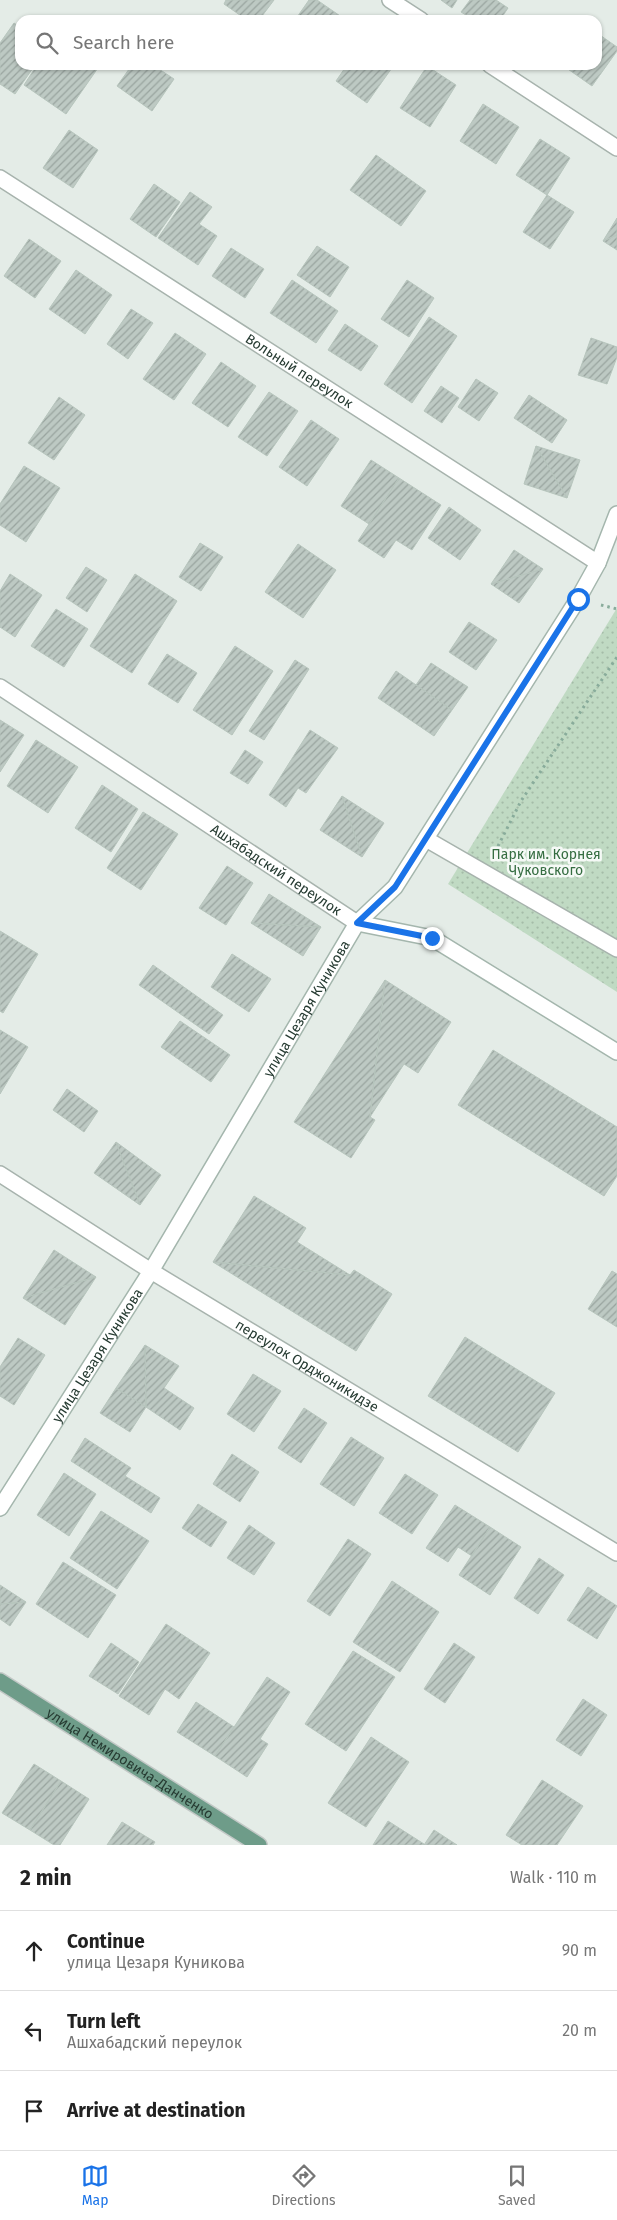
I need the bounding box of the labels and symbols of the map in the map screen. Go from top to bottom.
street label: Вольный переулок [242,330,357,412]
route start [567,588,590,611]
street label: Ашхабадский переулок [207,820,345,919]
park label: Парк им. Корнея Чуковского [491,846,601,879]
route end [421,927,444,950]
street label: улица Цезаря Куникова [259,937,353,1080]
street label: улица Цезаря Куникова [48,1285,146,1426]
street label: переулок Орджоникидзе [232,1316,382,1415]
street label: улица Немировича-Данченко [43,1704,217,1823]

